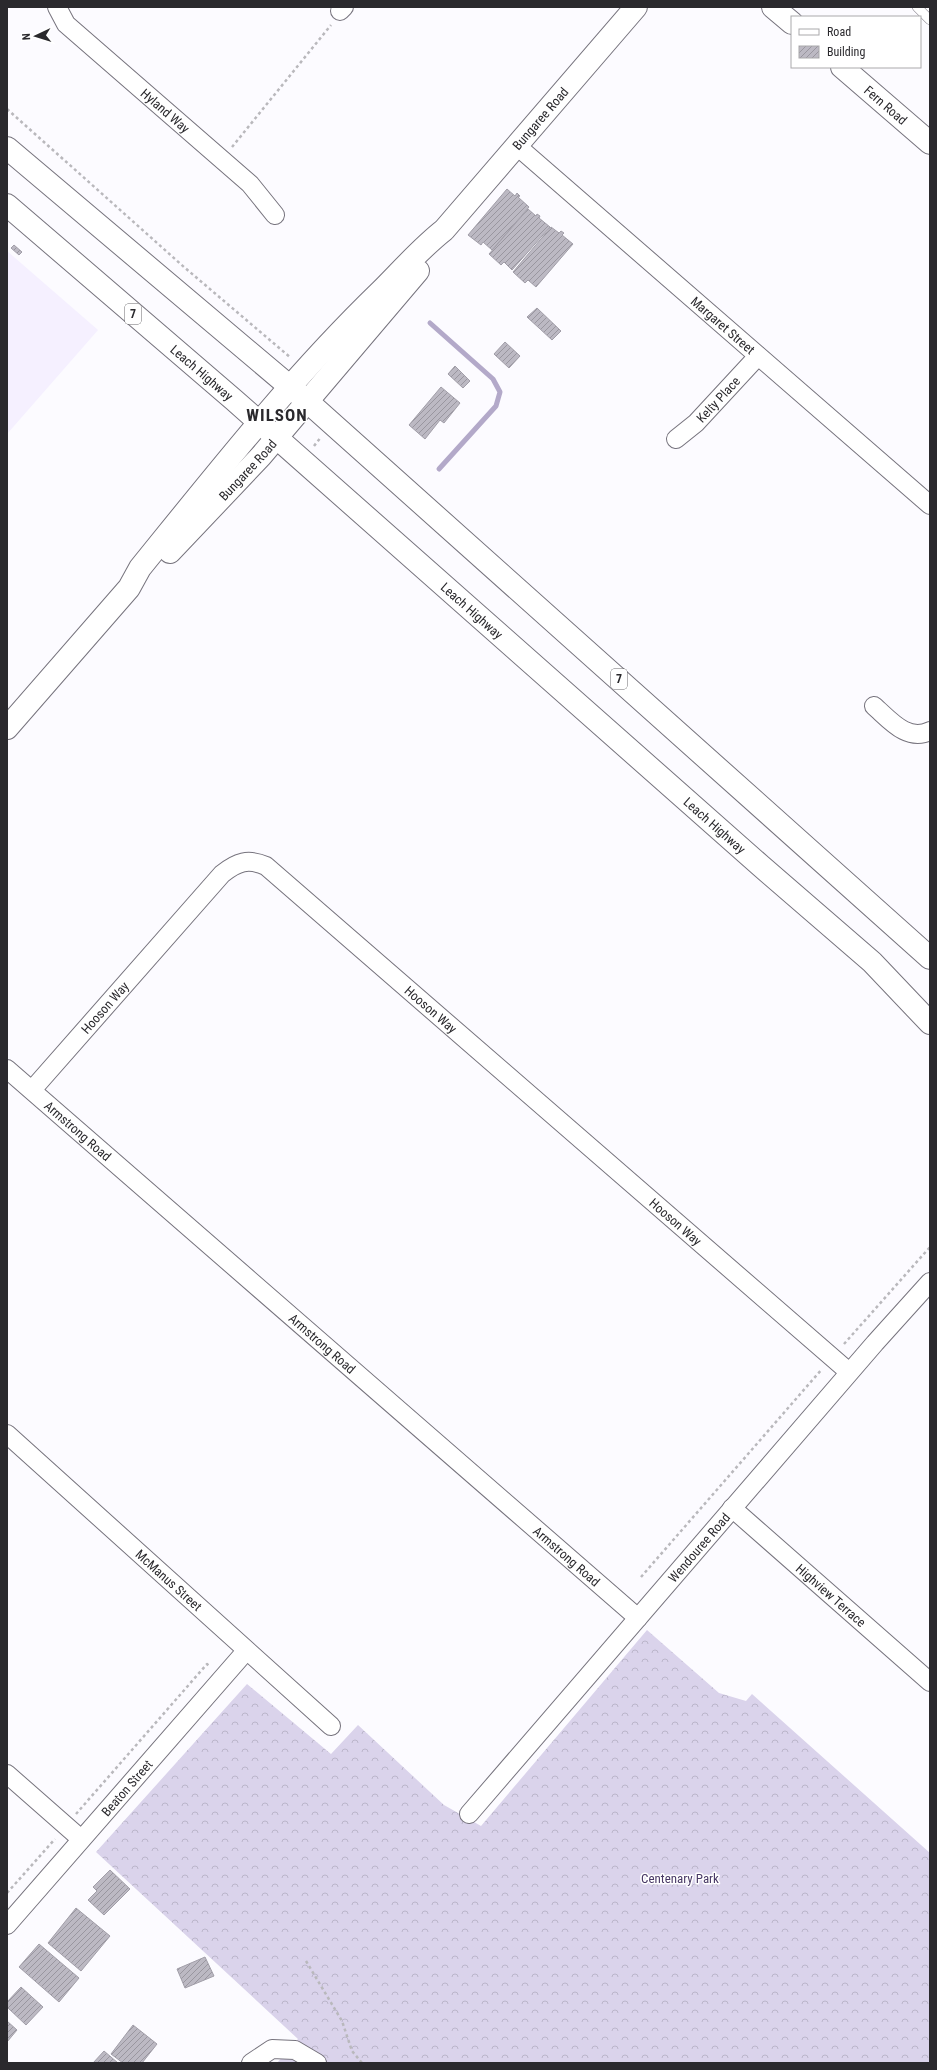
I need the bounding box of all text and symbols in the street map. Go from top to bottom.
north arrow [16,16,56,56]
legend [791,16,921,68]
text: Road [827,25,851,39]
text: N [20,33,33,40]
text: Building [827,45,865,59]
street label: Fern Road [861,83,910,128]
street label: Bungaree Road [510,84,571,153]
street label: Hyland Way [138,86,193,136]
street label: Margaret Street [688,294,758,357]
road number: 7 [125,304,141,324]
street label: Leach Highway [167,342,236,404]
street label: Kelty Place [694,374,743,426]
district label: WILSON [246,405,308,425]
street label: Bungaree Road [216,437,280,504]
street label: Leach Highway [438,580,506,643]
road number: 7 [611,669,627,689]
street label: Leach Highway [680,794,749,857]
street label: Hooson Way [78,978,132,1037]
street label: Hooson Way [402,983,460,1037]
street label: Armstrong Road [41,1098,114,1164]
street label: Hooson Way [646,1195,705,1249]
street label: Armstrong Road [286,1311,358,1377]
street label: Wendouree Road [665,1510,733,1585]
street label: Armstrong Road [530,1523,603,1589]
street label: McManus Street [132,1547,205,1614]
street label: Highview Terrace [793,1561,869,1630]
street label: Beaton Street [99,1757,156,1819]
park label: Centenary Park [641,1871,719,1886]

